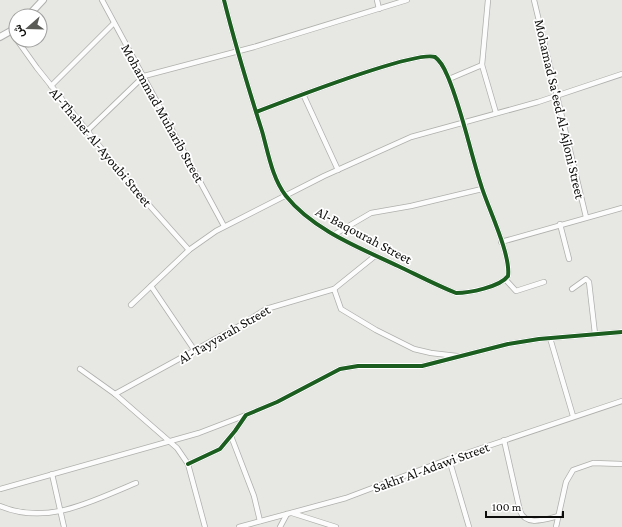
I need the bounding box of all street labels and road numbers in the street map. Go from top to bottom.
street label: Mohamad Sa'eed Al-Ajloni Street [531,18,589,201]
street label: Mohammad Muharib Street [118,41,208,185]
street label: Al-Thaher Al-Ayoubi Street [46,84,156,210]
street label: Al-Baqourah Street [313,203,415,267]
street label: Al-Tayyarah Street [175,301,273,367]
street label: Sakhr Al-Adawi Street [371,438,492,495]

